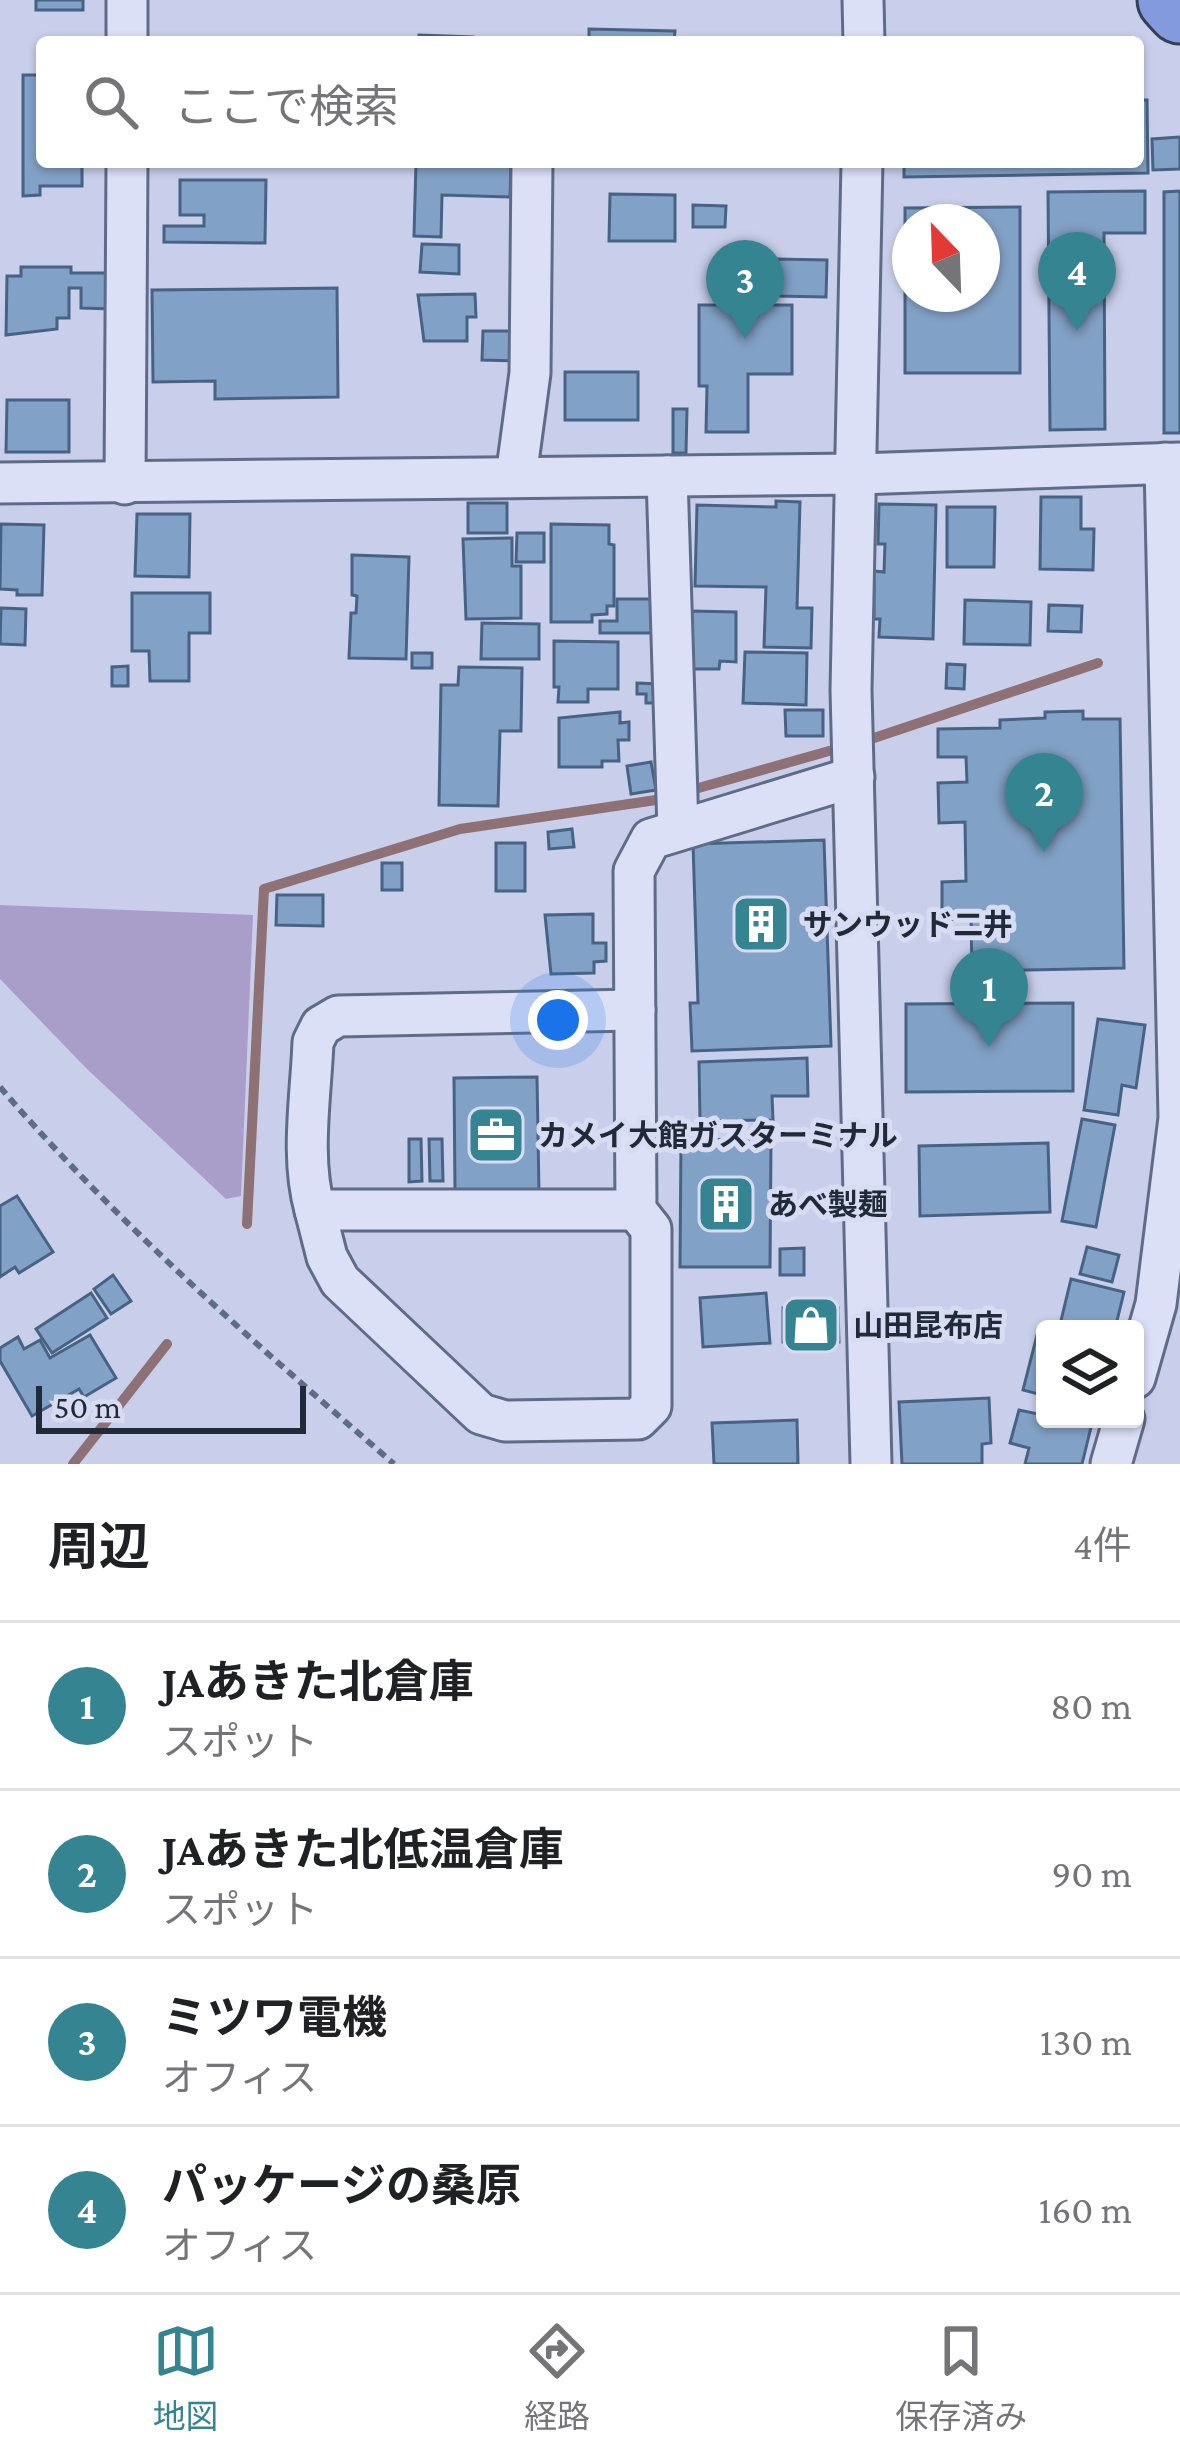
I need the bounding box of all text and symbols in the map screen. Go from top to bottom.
search box [36,36,1144,168]
icon: search [78,69,144,135]
text: ここで検索 [174,82,399,132]
north arrow [892,204,1000,312]
pin: 4 [1038,232,1116,331]
pin: 3 [706,240,784,339]
pin: 2 [1005,753,1083,852]
building icon: サンウッド二井 [730,893,792,955]
place label: サンウッド二井 [803,908,1013,941]
pin: 1 [950,948,1028,1047]
your location [528,990,588,1050]
office icon: カメイ大館ガスターミナル [465,1104,527,1166]
place label: カメイ大館ガスターミナル [538,1119,898,1152]
building icon: あべ製麺 [695,1173,757,1235]
place label: あべ製麺 [768,1188,888,1221]
shop icon: 山田昆布店 [780,1294,842,1356]
place label: 山田昆布店 [853,1309,1003,1342]
map controls [1036,1320,1144,1428]
button: layers [1036,1320,1144,1428]
scale bar [36,1380,306,1433]
text: 50 m [54,1388,121,1425]
text: 周辺 [48,1518,150,1575]
text: 4件 [1073,1524,1132,1567]
text: JAあきた北倉庫 [162,1657,474,1707]
text: 1 [80,1684,94,1727]
text: 80 m [1050,1684,1132,1727]
text: スポット [162,1720,318,1763]
text: JAあきた北低温倉庫 [162,1825,564,1875]
text: 2 [77,1852,97,1895]
text: 90 m [1051,1852,1132,1895]
text: スポット [162,1888,318,1931]
text: ミツワ電機 [162,1993,387,2043]
text: 3 [77,2020,97,2063]
text: 130 m [1040,2020,1132,2063]
text: オフィス [162,2056,317,2099]
text: パッケージの桑原 [162,2161,521,2211]
text: 4 [76,2188,98,2231]
text: 160 m [1039,2188,1132,2231]
text: オフィス [162,2224,317,2267]
tab: 地図 [153,2318,219,2438]
tab: 経路 [524,2318,590,2438]
tab: 保存済み [895,2318,1027,2438]

